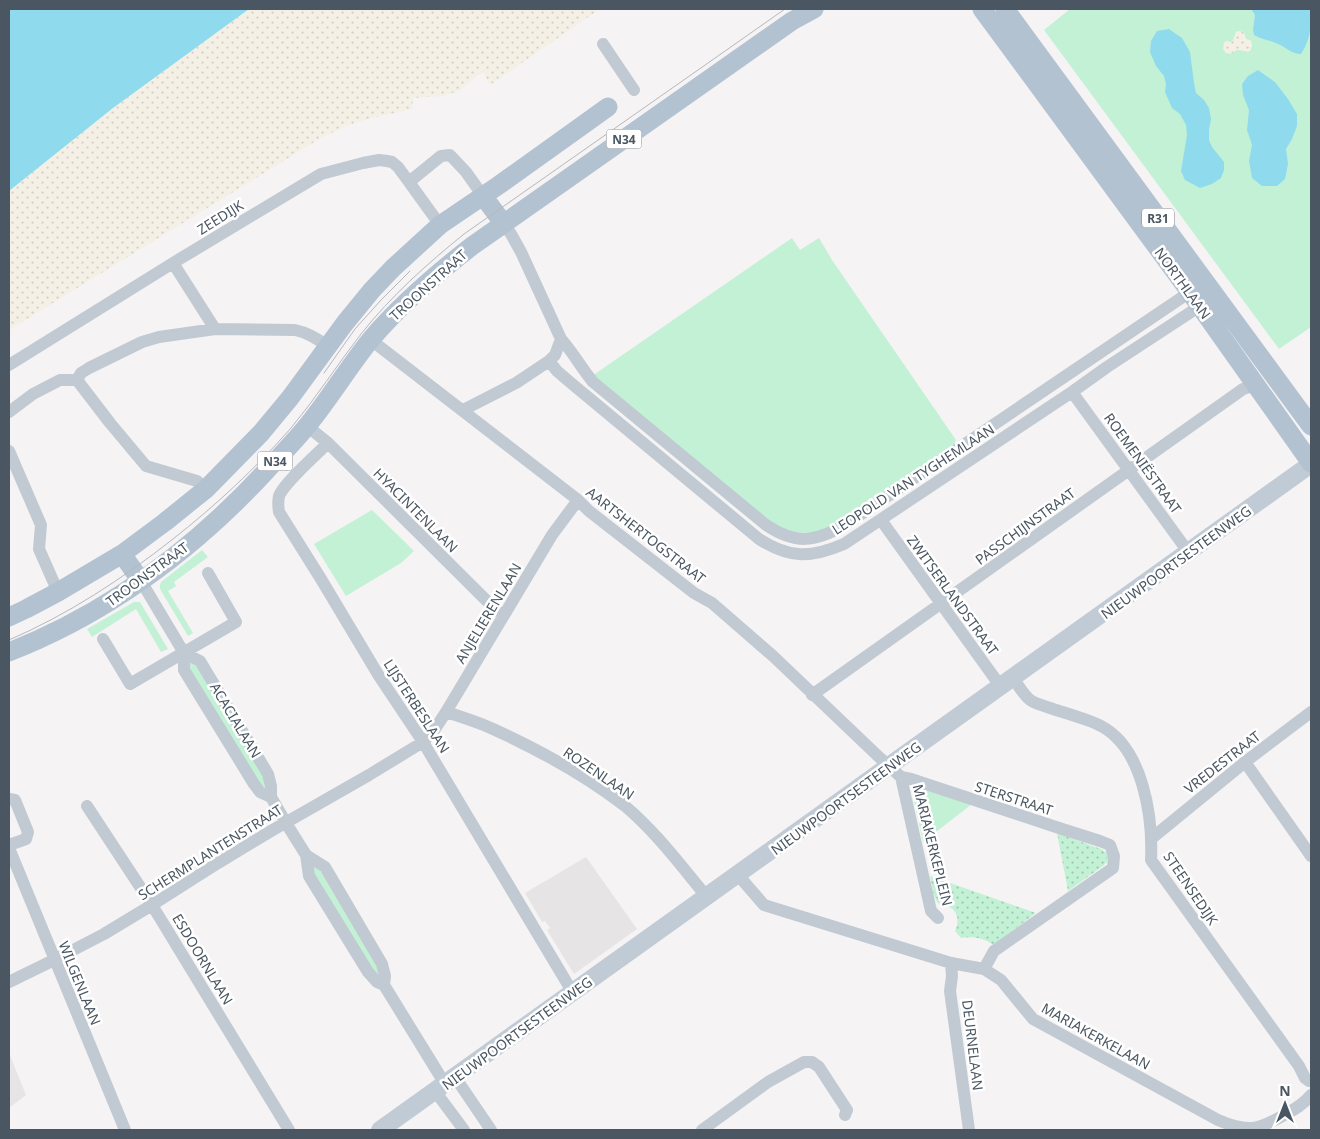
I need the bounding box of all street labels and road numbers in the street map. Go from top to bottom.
road number: N34 [606,130,642,148]
street label: ZEEDIJK [193,195,247,239]
road number: R31 [1142,208,1174,228]
street label: NORTHLAAN [1151,243,1215,323]
street label: TROONSTRAAT [385,245,471,325]
street label: ROEMENIËSTRAAT [1100,409,1186,517]
street label: LEOPOLD VAN TYGHEMLAAN [828,419,998,539]
road number: N34 [258,452,292,471]
street label: HYACINTENLAAN [370,464,462,556]
street label: AARTSHERTOGSTRAAT [582,482,710,588]
street label: PASSCHIJNSTRAAT [971,483,1079,569]
street label: NIEUWPOORTSESTEENWEG [1097,501,1255,623]
street label: ZWITSERLANDSTRAAT [903,531,1003,659]
street label: TROONSTRAAT [102,537,192,610]
street label: ANJELIERENLAAN [450,559,526,667]
street label: LIJSTERBESLAAN [380,655,454,757]
street label: ACACIALAAN [206,679,266,761]
street label: VREDESTRAAT [1180,726,1264,798]
street label: NIEUWPOORTSESTEENWEG [767,737,925,859]
street label: ROZENLAAN [560,742,638,804]
street label: STERSTRAAT [973,776,1056,820]
street label: MARIAKERKEPLEIN [909,782,957,908]
street label: SCHERMPLANTENSTRAAT [134,800,286,904]
street label: STEENSEDIJK [1159,848,1223,929]
street label: ESDOORNLAAN [168,910,238,1008]
street label: WILGENLAAN [54,938,106,1028]
street label: NIEUWPOORTSESTEENWEG [438,972,596,1094]
street label: MARIAKERKELAAN [1038,998,1154,1074]
street label: DEURNELAAN [958,999,988,1091]

